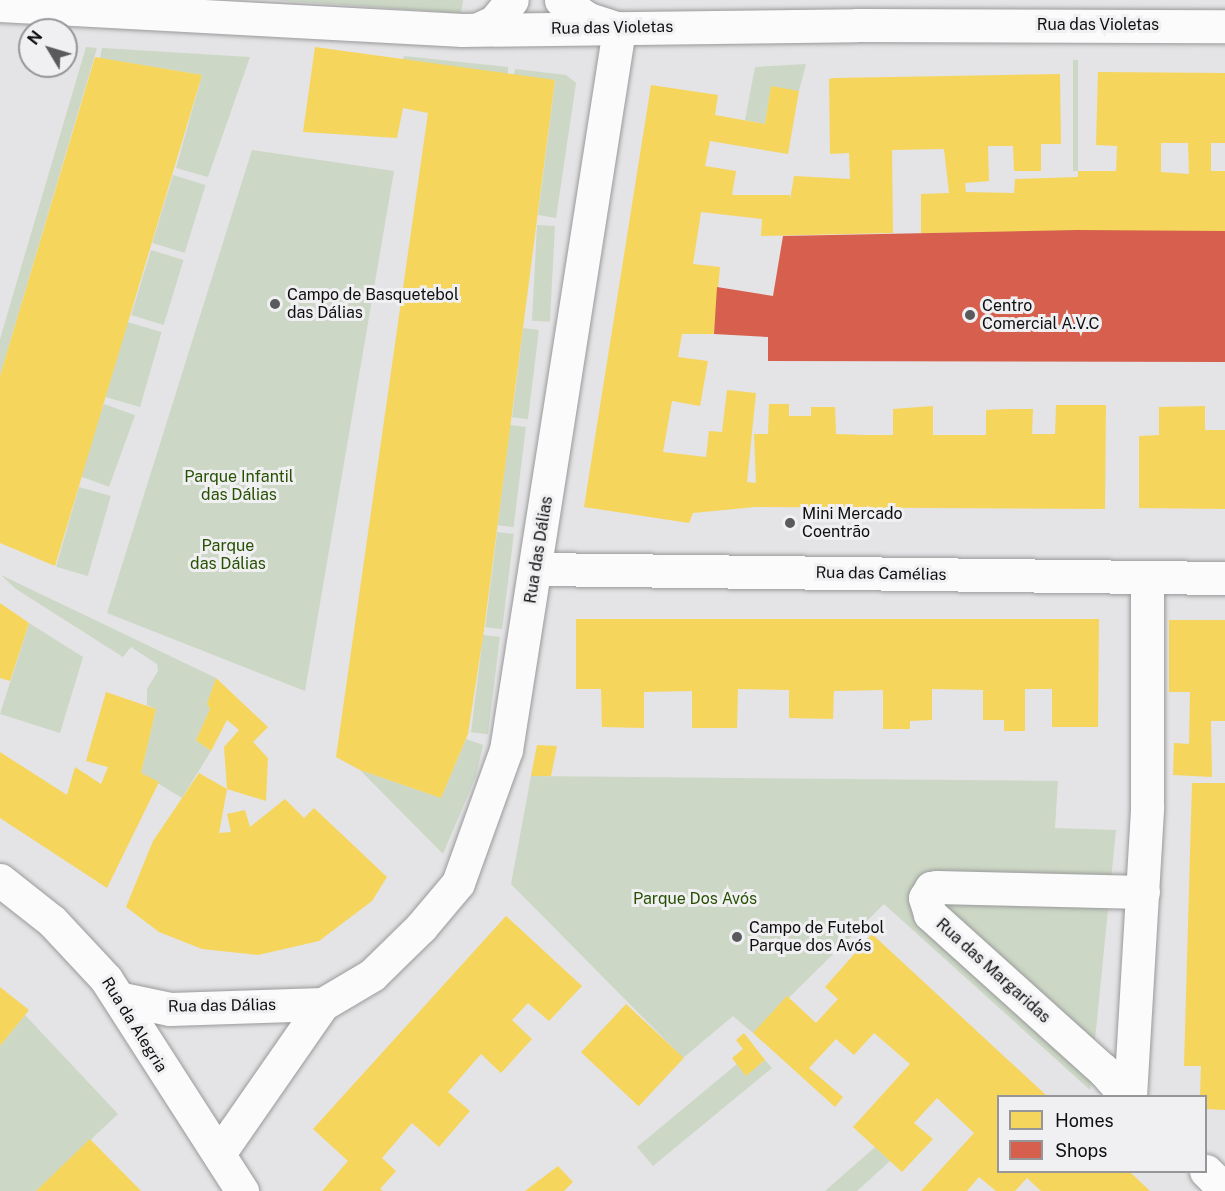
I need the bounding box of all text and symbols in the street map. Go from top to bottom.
street label: Rua das Violetas [1037,15,1159,35]
street label: Rua das Violetas [550,17,674,39]
north arrow [18,18,78,78]
text: N [24,27,46,49]
place label: Campo de Basquetebol das Dálias [287,285,459,323]
place label: Centro Comercial A.V.C [982,296,1100,334]
marker: Campo de Basquetebol das Dálias [268,297,282,311]
marker: Centro Comercial A.V.C [963,308,977,322]
park label: Parque Infantil das Dálias [184,467,294,505]
street label: Rua das Dálias [521,495,557,605]
place label: Mini Mercado Coentrão [802,504,903,542]
marker: Mini Mercado Coentrão [783,516,797,530]
park label: Parque das Dálias [190,536,266,574]
street label: Rua das Camélias [815,563,947,585]
park label: Parque Dos Avós [633,889,757,909]
street label: Rua das Margaridas [932,915,1054,1027]
place label: Campo de Futebol Parque dos Avós [749,918,885,956]
marker: Campo de Futebol Parque dos Avós [730,930,744,944]
street label: Rua da Alegria [97,974,171,1076]
street label: Rua das Dálias [168,995,276,1017]
legend [997,1095,1207,1173]
text: Homes [1055,1110,1114,1131]
text: Shops [1055,1140,1107,1161]

